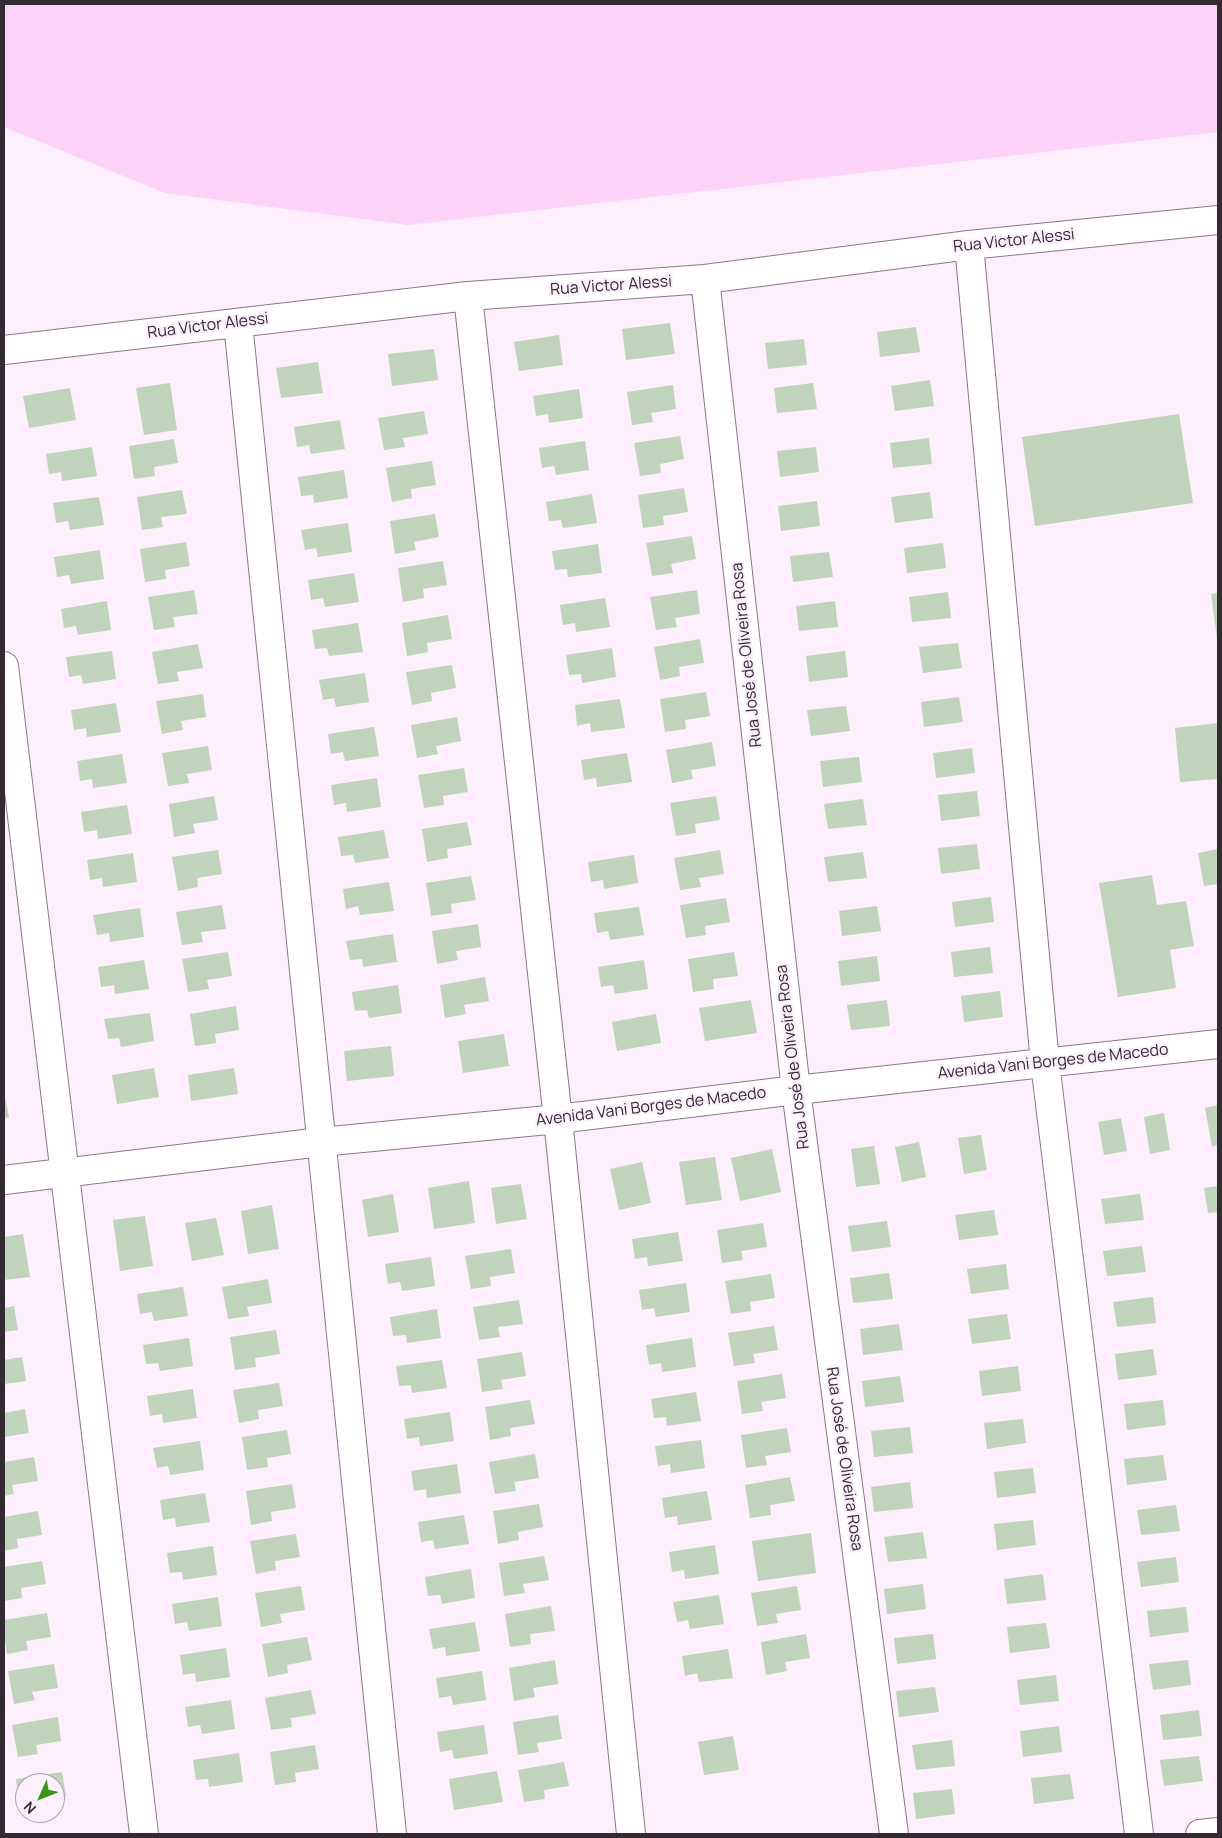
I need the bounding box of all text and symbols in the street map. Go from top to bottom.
street label: Rua Victor Alessi [952,225,1076,257]
street label: Rua Victor Alessi [550,272,672,300]
street label: Rua Victor Alessi [146,309,270,343]
street label: Rua José de Oliveira Rosa [728,562,766,748]
street label: Rua José de Oliveira Rosa [772,964,814,1150]
street label: Avenida Vani Borges de Macedo [937,1040,1169,1084]
street label: Avenida Vani Borges de Macedo [535,1083,767,1131]
street label: Rua José de Oliveira Rosa [822,1366,866,1552]
north arrow [15,1773,65,1823]
text: N [19,1798,40,1818]

